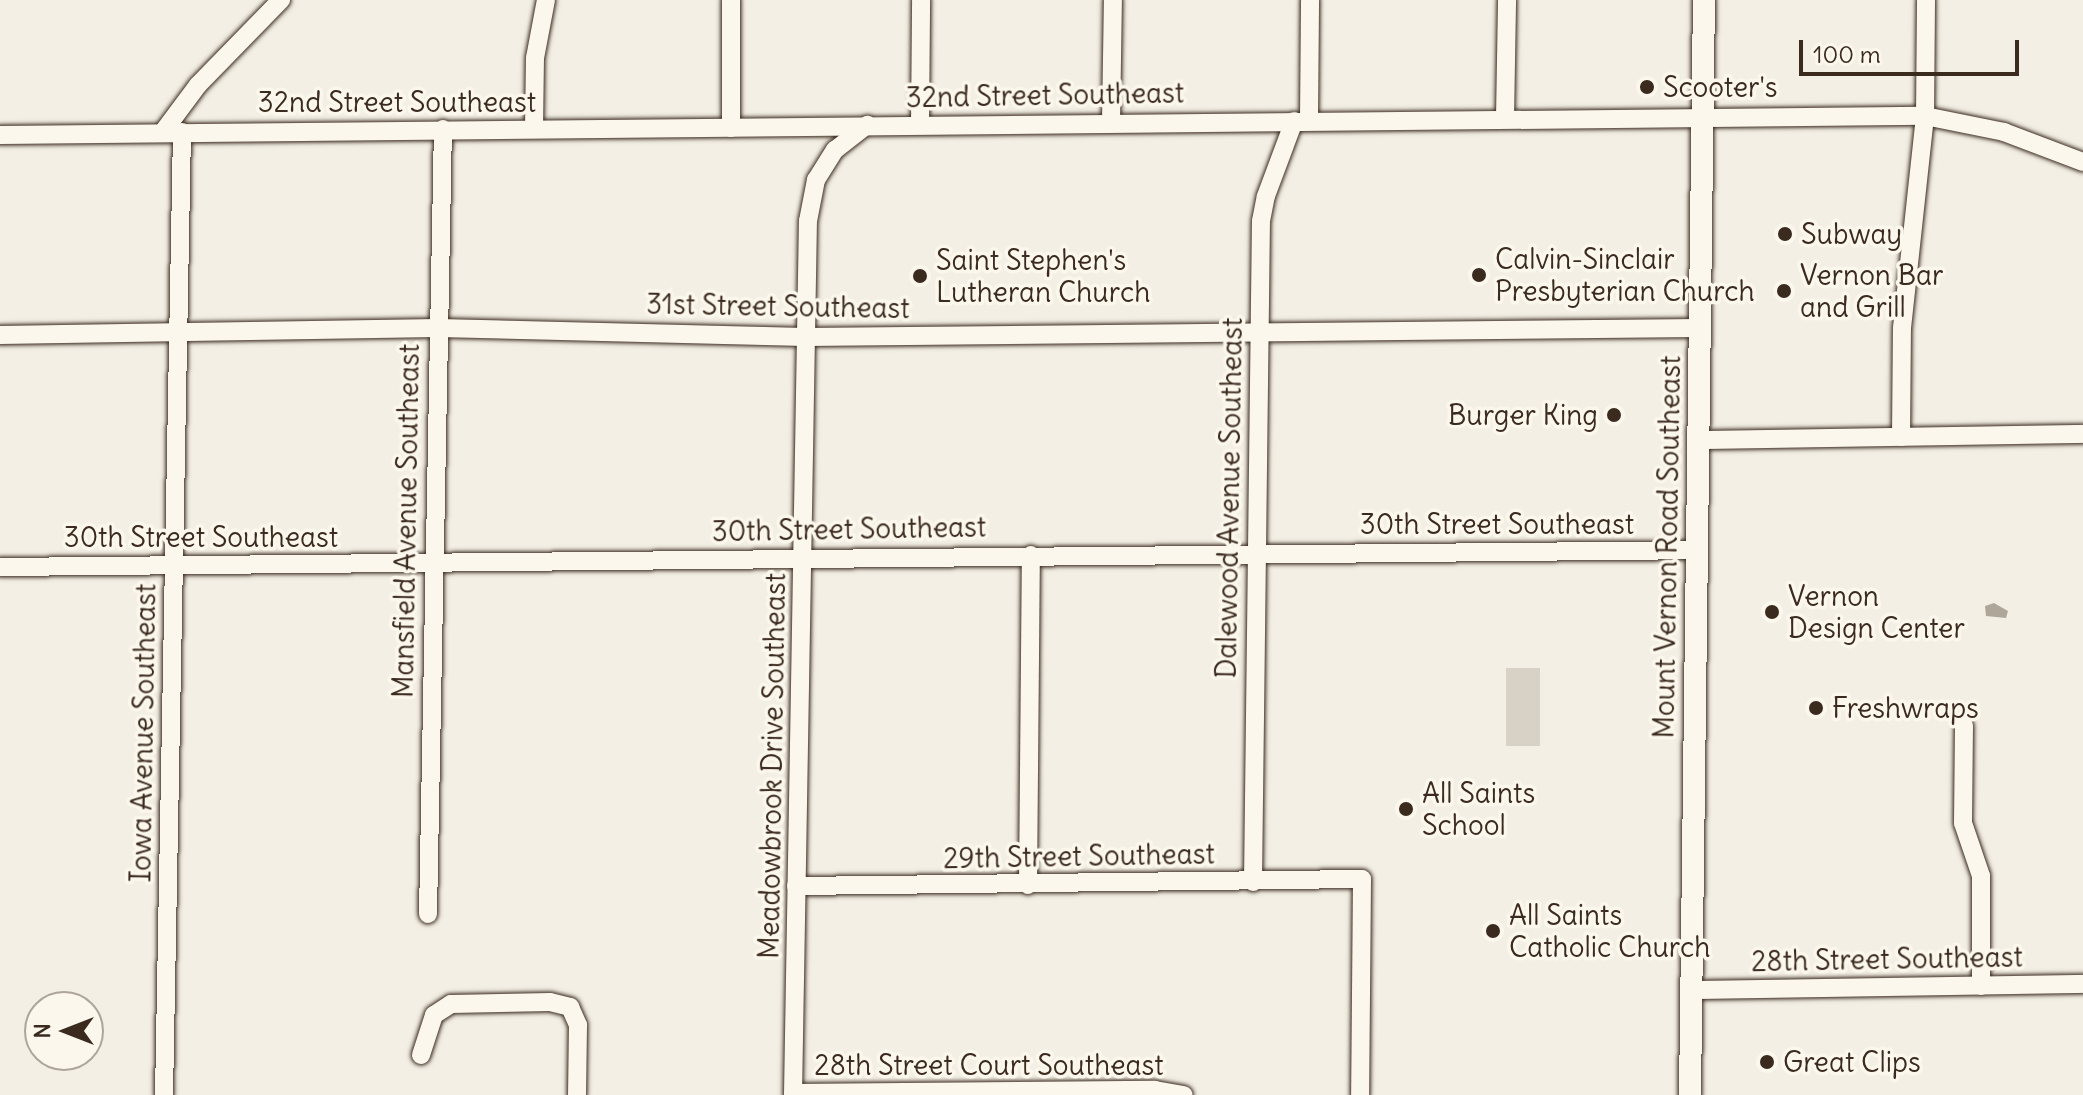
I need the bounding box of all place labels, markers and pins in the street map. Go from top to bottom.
place label: Scooter's [1663,70,1778,104]
marker: Scooter's [1638,78,1656,96]
place label: Subway [1801,217,1902,251]
marker: Subway [1776,225,1794,243]
place label: Calvin-Sinclair Presbyterian Church [1495,242,1755,308]
place label: Saint Stephen's Lutheran Church [936,243,1150,309]
place label: Vernon Bar and Grill [1800,258,1943,324]
marker: Calvin-Sinclair Presbyterian Church [1470,266,1488,284]
marker: Saint Stephen's Lutheran Church [911,267,929,285]
marker: Vernon Bar and Grill [1775,282,1793,300]
place label: Burger King [1448,398,1598,432]
marker: Burger King [1605,406,1623,424]
place label: Vernon Design Center [1788,579,1965,645]
marker: Vernon Design Center [1763,603,1781,621]
place label: Freshwraps [1832,691,1979,725]
marker: Freshwraps [1807,699,1825,717]
place label: All Saints School [1422,776,1535,842]
marker: All Saints School [1397,800,1415,818]
place label: All Saints Catholic Church [1509,898,1710,964]
marker: All Saints Catholic Church [1484,922,1502,940]
place label: Great Clips [1783,1045,1921,1079]
marker: Great Clips [1758,1053,1776,1071]

